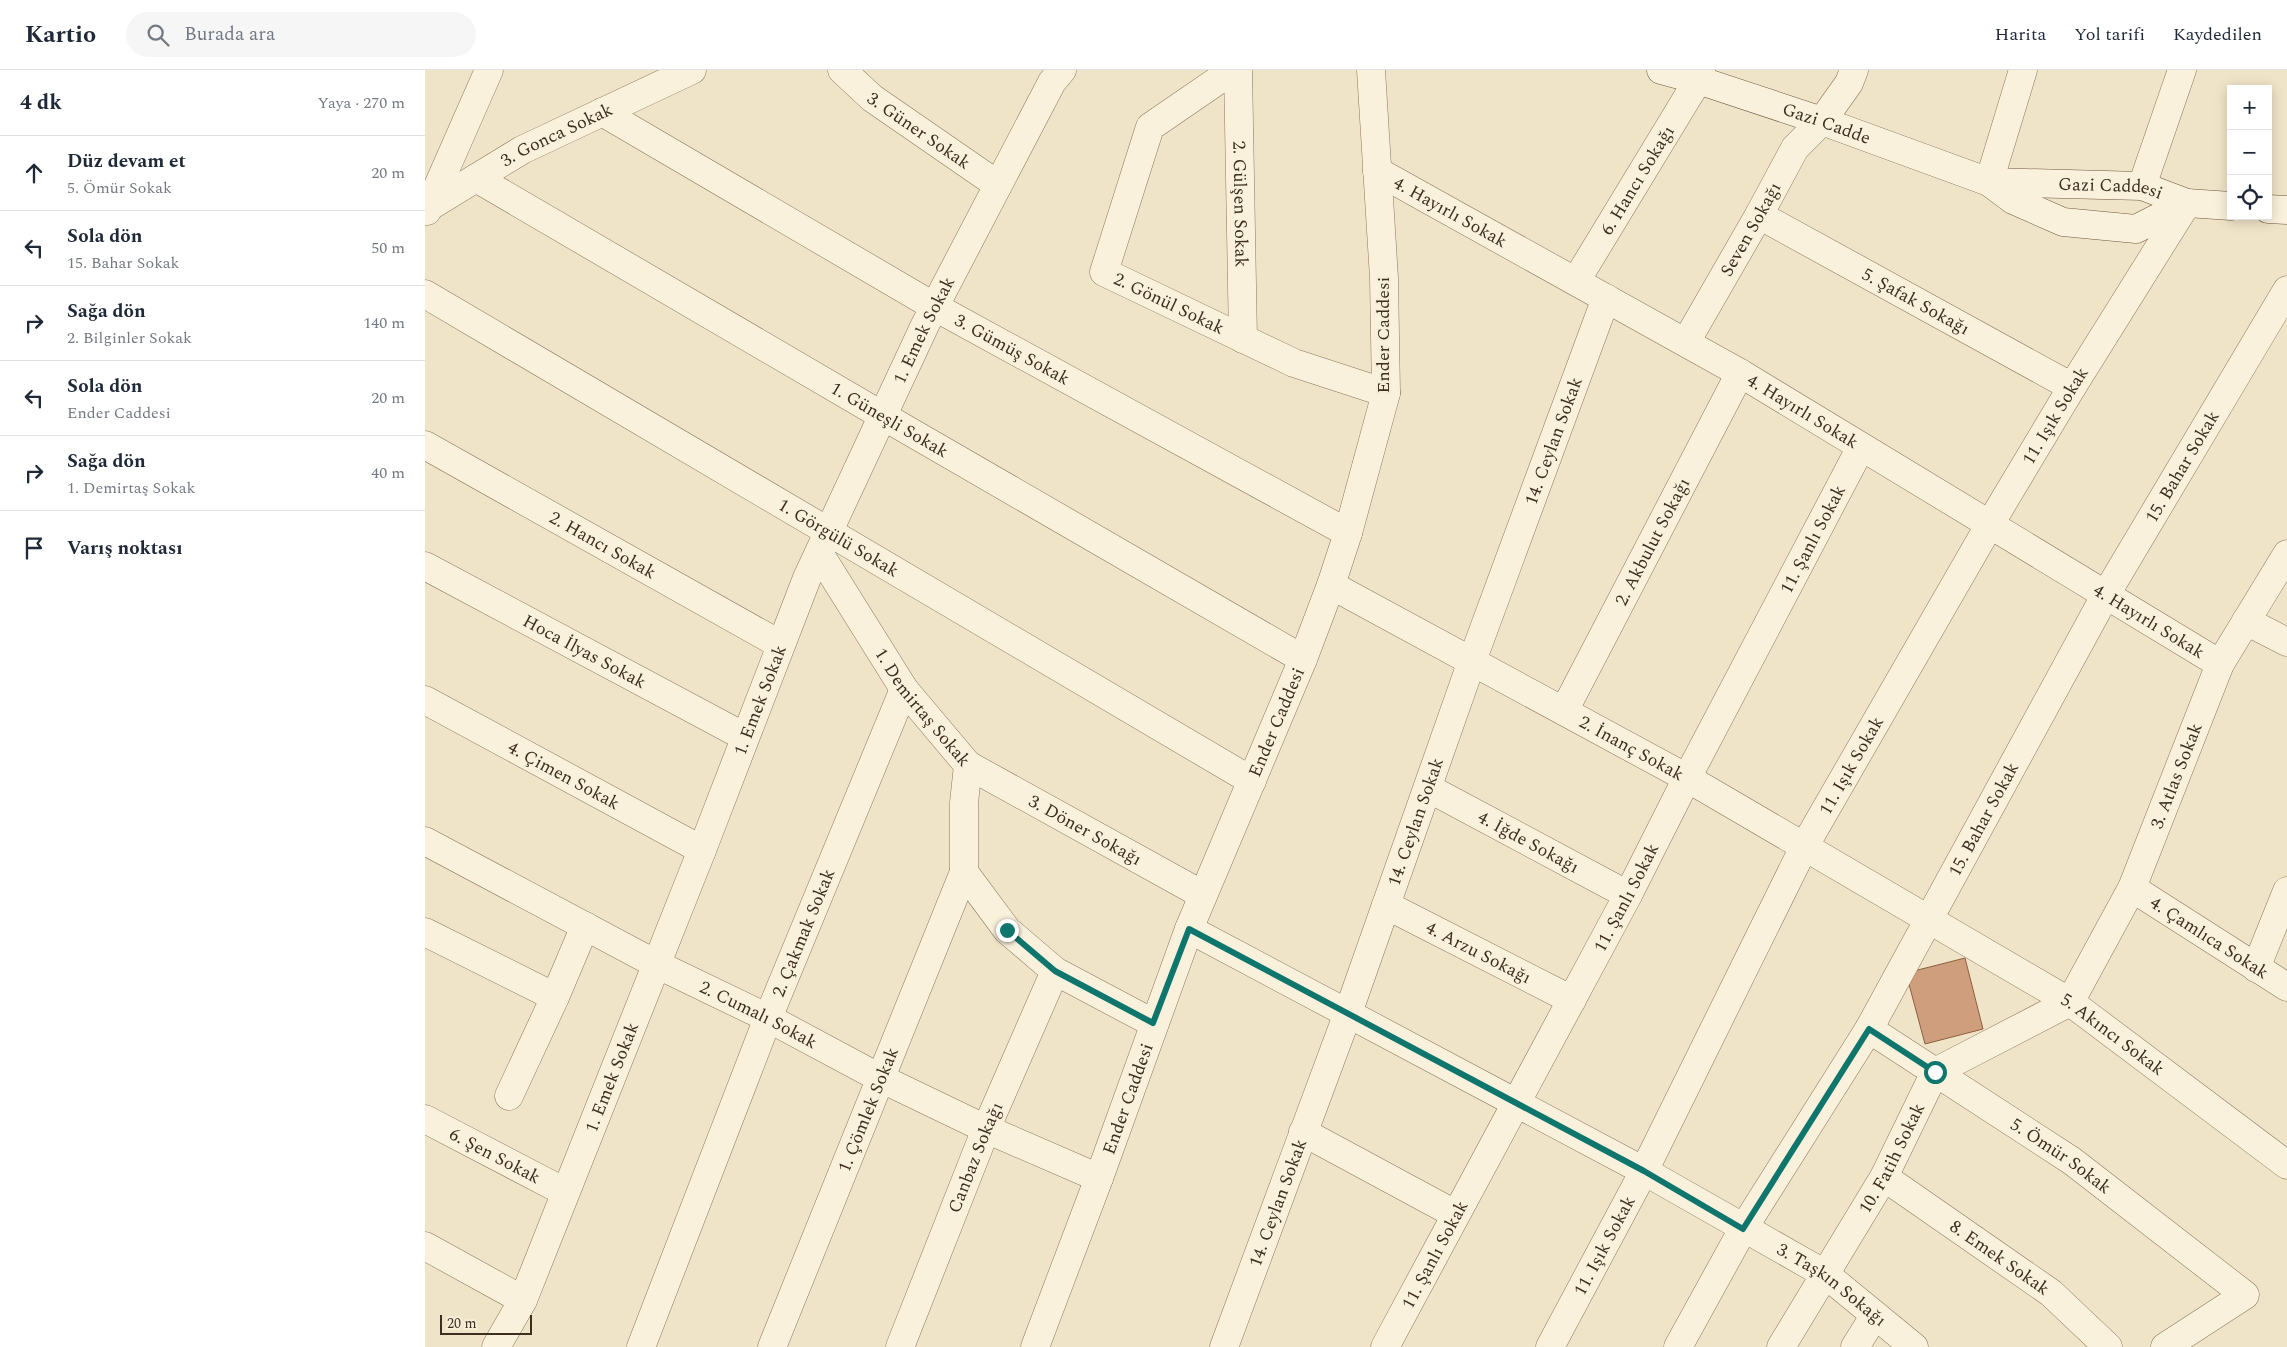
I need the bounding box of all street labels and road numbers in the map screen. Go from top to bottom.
street label: 3. Güner Sokak [861,85,976,176]
street label: Gazi Cadde [1779,95,1875,151]
street label: 3. Gonca Sokak [495,96,617,174]
street label: 6. Hancı Sokağı [1593,120,1681,240]
street label: 2. Gülşen Sokak [1226,140,1255,268]
street label: 4. Hayırlı Sokak [1389,169,1512,254]
street label: Gazi Caddesi [2058,170,2167,206]
street label: Seven Sokağı [1713,177,1788,281]
street label: 5. Şafak Sokağı [1857,261,1975,342]
street label: 2. Gönül Sokak [1109,265,1229,341]
street label: 1. Emek Sokak [886,272,962,388]
street label: Ender Caddesi [1370,277,1397,393]
street label: 3. Gümüş Sokak [950,307,1075,392]
street label: 11. Işık Sokak [2015,361,2095,470]
street label: 4. Hayırlı Sokak [1742,367,1864,455]
street label: 14. Ceylan Sokak [1517,373,1589,509]
street label: 1. Güneşli Sokak [825,375,954,465]
street label: 15. Bahar Sokak [2138,405,2226,528]
street label: 2. Akbulut Sokağı [1608,473,1697,610]
street label: 11. Şanlı Sokak [1773,480,1852,599]
street label: 1. Görgülü Sokak [773,491,904,584]
street label: 2. Hancı Sokak [544,504,661,586]
street label: 4. Hayırlı Sokak [2088,577,2210,665]
street label: Hoca İlyas Sokak [518,607,651,695]
street label: 1. Emek Sokak [726,641,793,760]
street label: 1. Demirtaş Sokak [868,642,977,773]
street label: Ender Caddesi [1241,663,1311,781]
street label: 2. İnanç Sokak [1574,708,1689,788]
street label: 11. Işık Sokak [1812,711,1890,820]
street label: 3. Atlas Sokak [2143,719,2209,833]
street label: 4. Çimen Sokak [503,734,625,817]
street label: 14. Ceylan Sokak [1380,754,1450,890]
street label: 15. Bahar Sokak [1941,757,2025,881]
street label: 3. Döner Sokağı [1024,788,1147,872]
street label: 4. İğde Sokağı [1473,804,1584,880]
street label: 11. Şanlı Sokak [1586,838,1666,957]
street label: 2. Çakmak Sokak [765,864,842,1001]
street label: 4. Çamlıca Sokak [2145,889,2274,986]
street label: 4. Arzu Sokağı [1421,914,1536,991]
street label: 2. Cumalı Sokak [695,973,822,1056]
street label: 5. Akıncı Sokak [2056,986,2170,1082]
street label: 1. Emek Sokak [578,1018,646,1136]
street label: Ender Caddesi [1095,1039,1160,1158]
street label: 1. Çömlek Sokak [830,1043,905,1176]
street label: Canbaz Sokağı [941,1097,1010,1217]
street label: 10. Fatih Sokak [1851,1098,1932,1219]
street label: 5. Ömür Sokak [2005,1111,2117,1200]
street label: 6. Şen Sokak [445,1120,546,1191]
street label: 14. Ceylan Sokak [1241,1135,1314,1270]
street label: 11. Işık Sokak [1566,1191,1642,1301]
street label: 11. Şanlı Sokak [1394,1195,1475,1314]
street label: 8. Emek Sokak [1944,1213,2055,1302]
street label: 3. Taşkın Sokağı [1772,1236,1893,1333]

